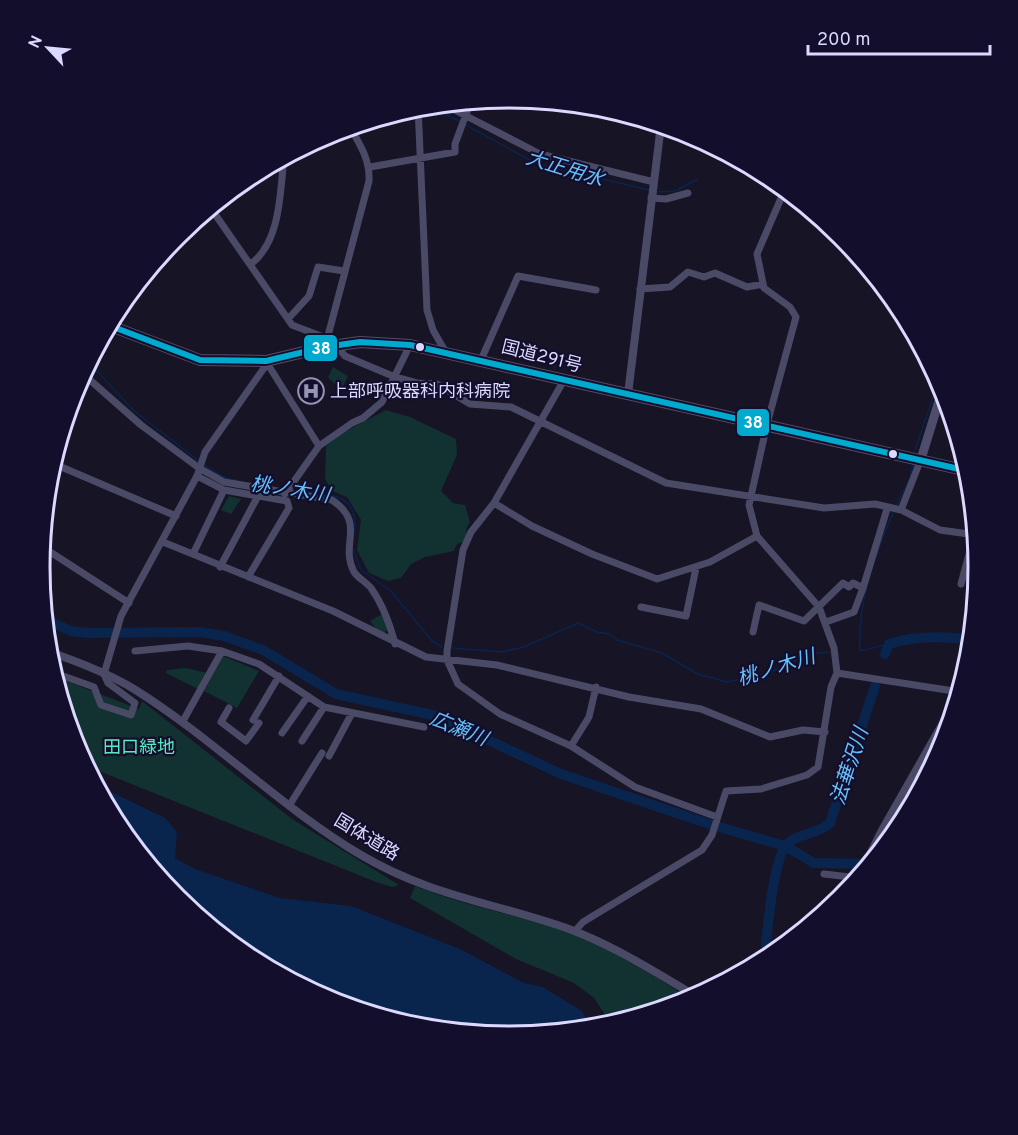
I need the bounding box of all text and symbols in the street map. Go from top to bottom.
north arrow [18,18,78,78]
scale bar [808,18,990,56]
text: 200 m [817,29,870,52]
text: N [25,33,48,52]
water label: 大正用水 [522,146,608,195]
line badge: 38 [303,334,338,362]
street label: 国道291号 [499,336,584,379]
text: 38 [311,340,331,360]
unlabelled marker [414,341,426,353]
hospital icon: 上部呼吸器科内科病院 [296,376,326,406]
place label: 上部呼吸器科内科病院 [330,381,510,404]
line badge: 38 [736,408,770,437]
text: 38 [743,414,763,434]
unlabelled marker [887,448,899,460]
water label: 桃ノ木川 [248,472,333,510]
water label: 桃ノ木川 [735,644,821,693]
water label: 広瀬川 [426,707,493,754]
water label: 法華沢川 [826,723,876,809]
park label: 田口緑地 [103,737,175,760]
street label: 国体道路 [329,810,403,867]

